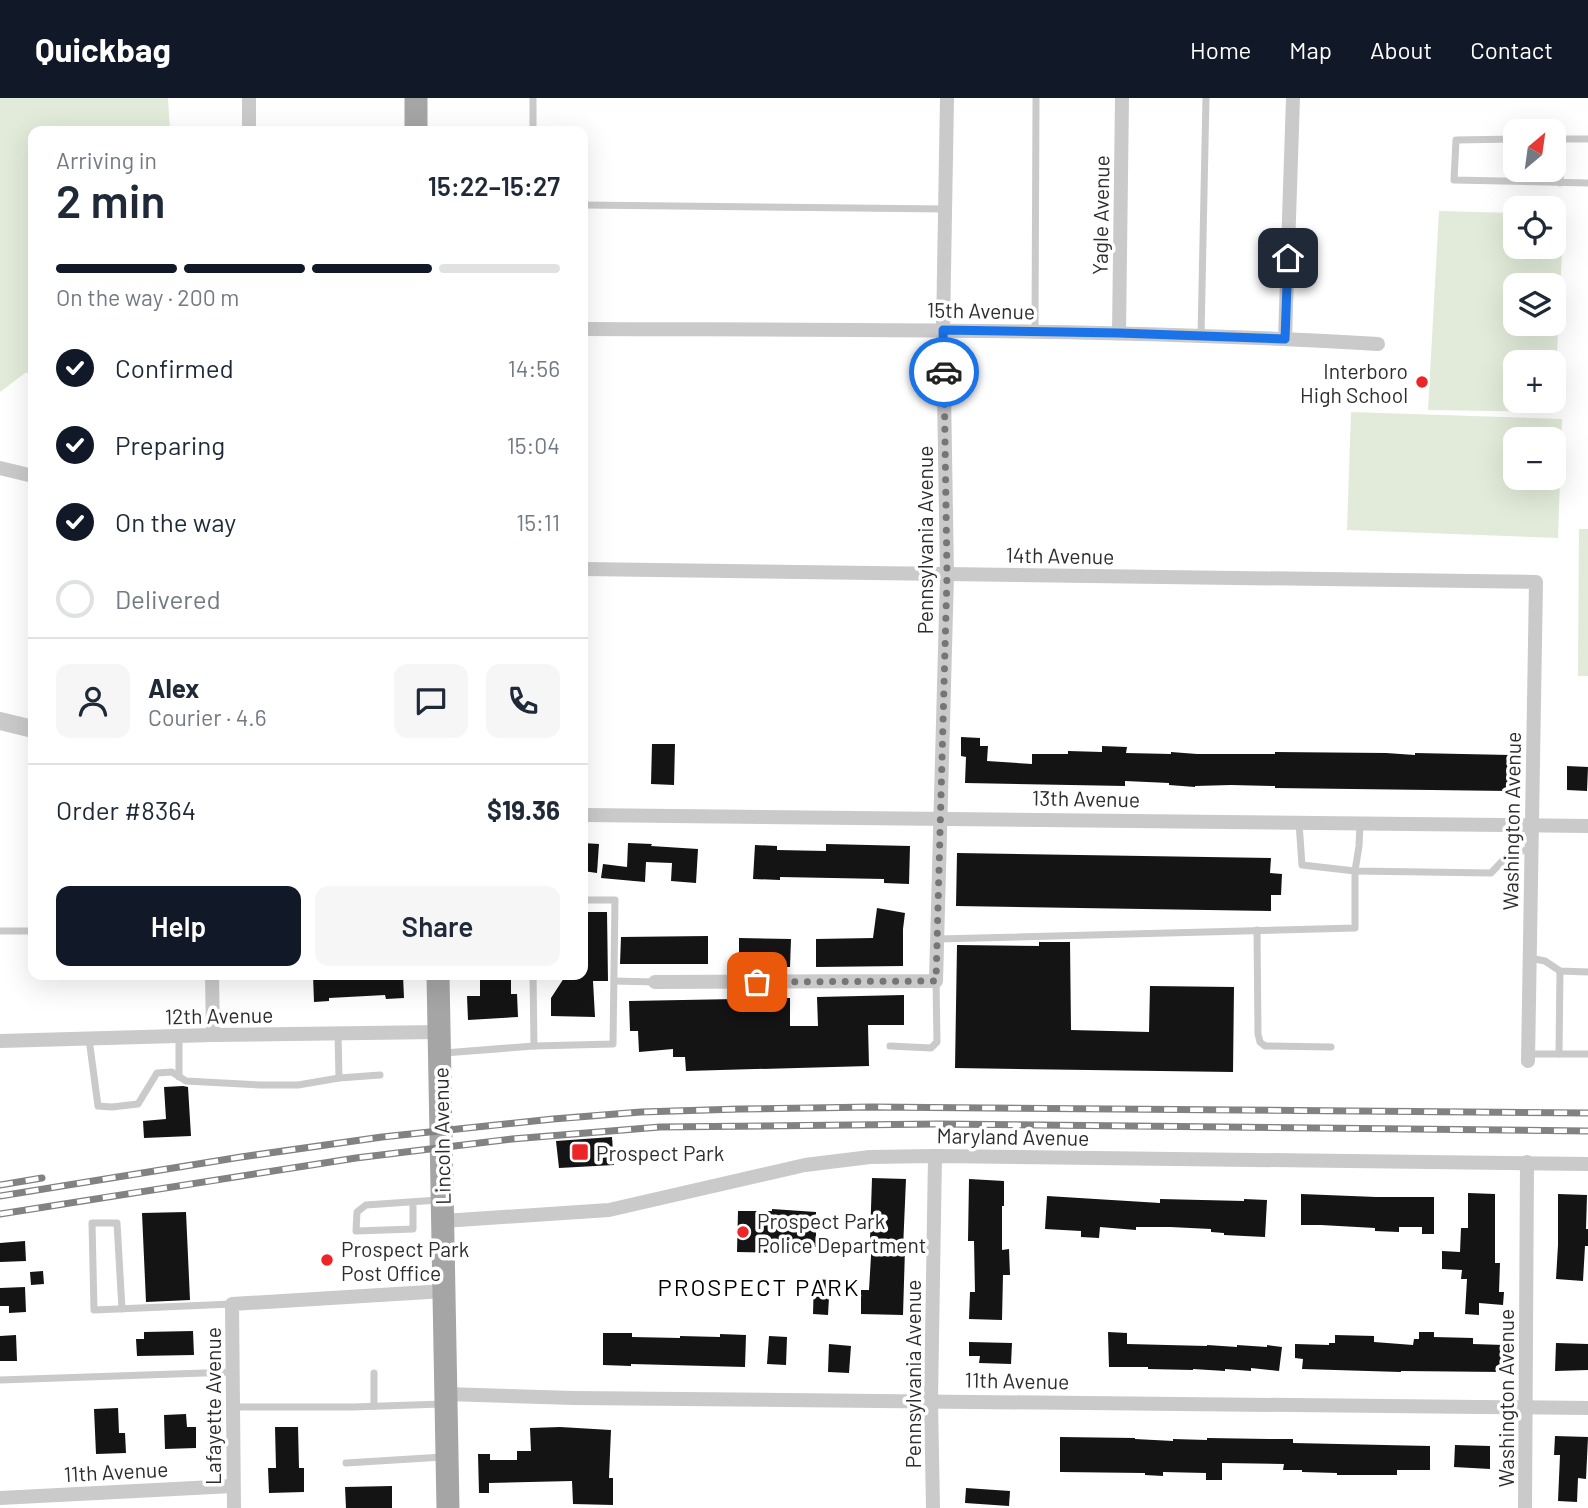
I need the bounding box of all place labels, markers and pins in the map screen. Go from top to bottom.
pin [1258,228,1318,288]
place label: Interboro High School [1300,358,1408,407]
marker: Interboro High School [1414,374,1430,390]
pin [727,952,787,1012]
place label: Prospect Park [596,1140,724,1165]
marker: Prospect Park [570,1142,590,1162]
place label: Prospect Park Police Department [757,1208,926,1257]
marker: Prospect Park Police Department [735,1224,751,1240]
place label: Prospect Park Post Office [341,1236,469,1285]
marker: Prospect Park Post Office [319,1252,335,1268]

